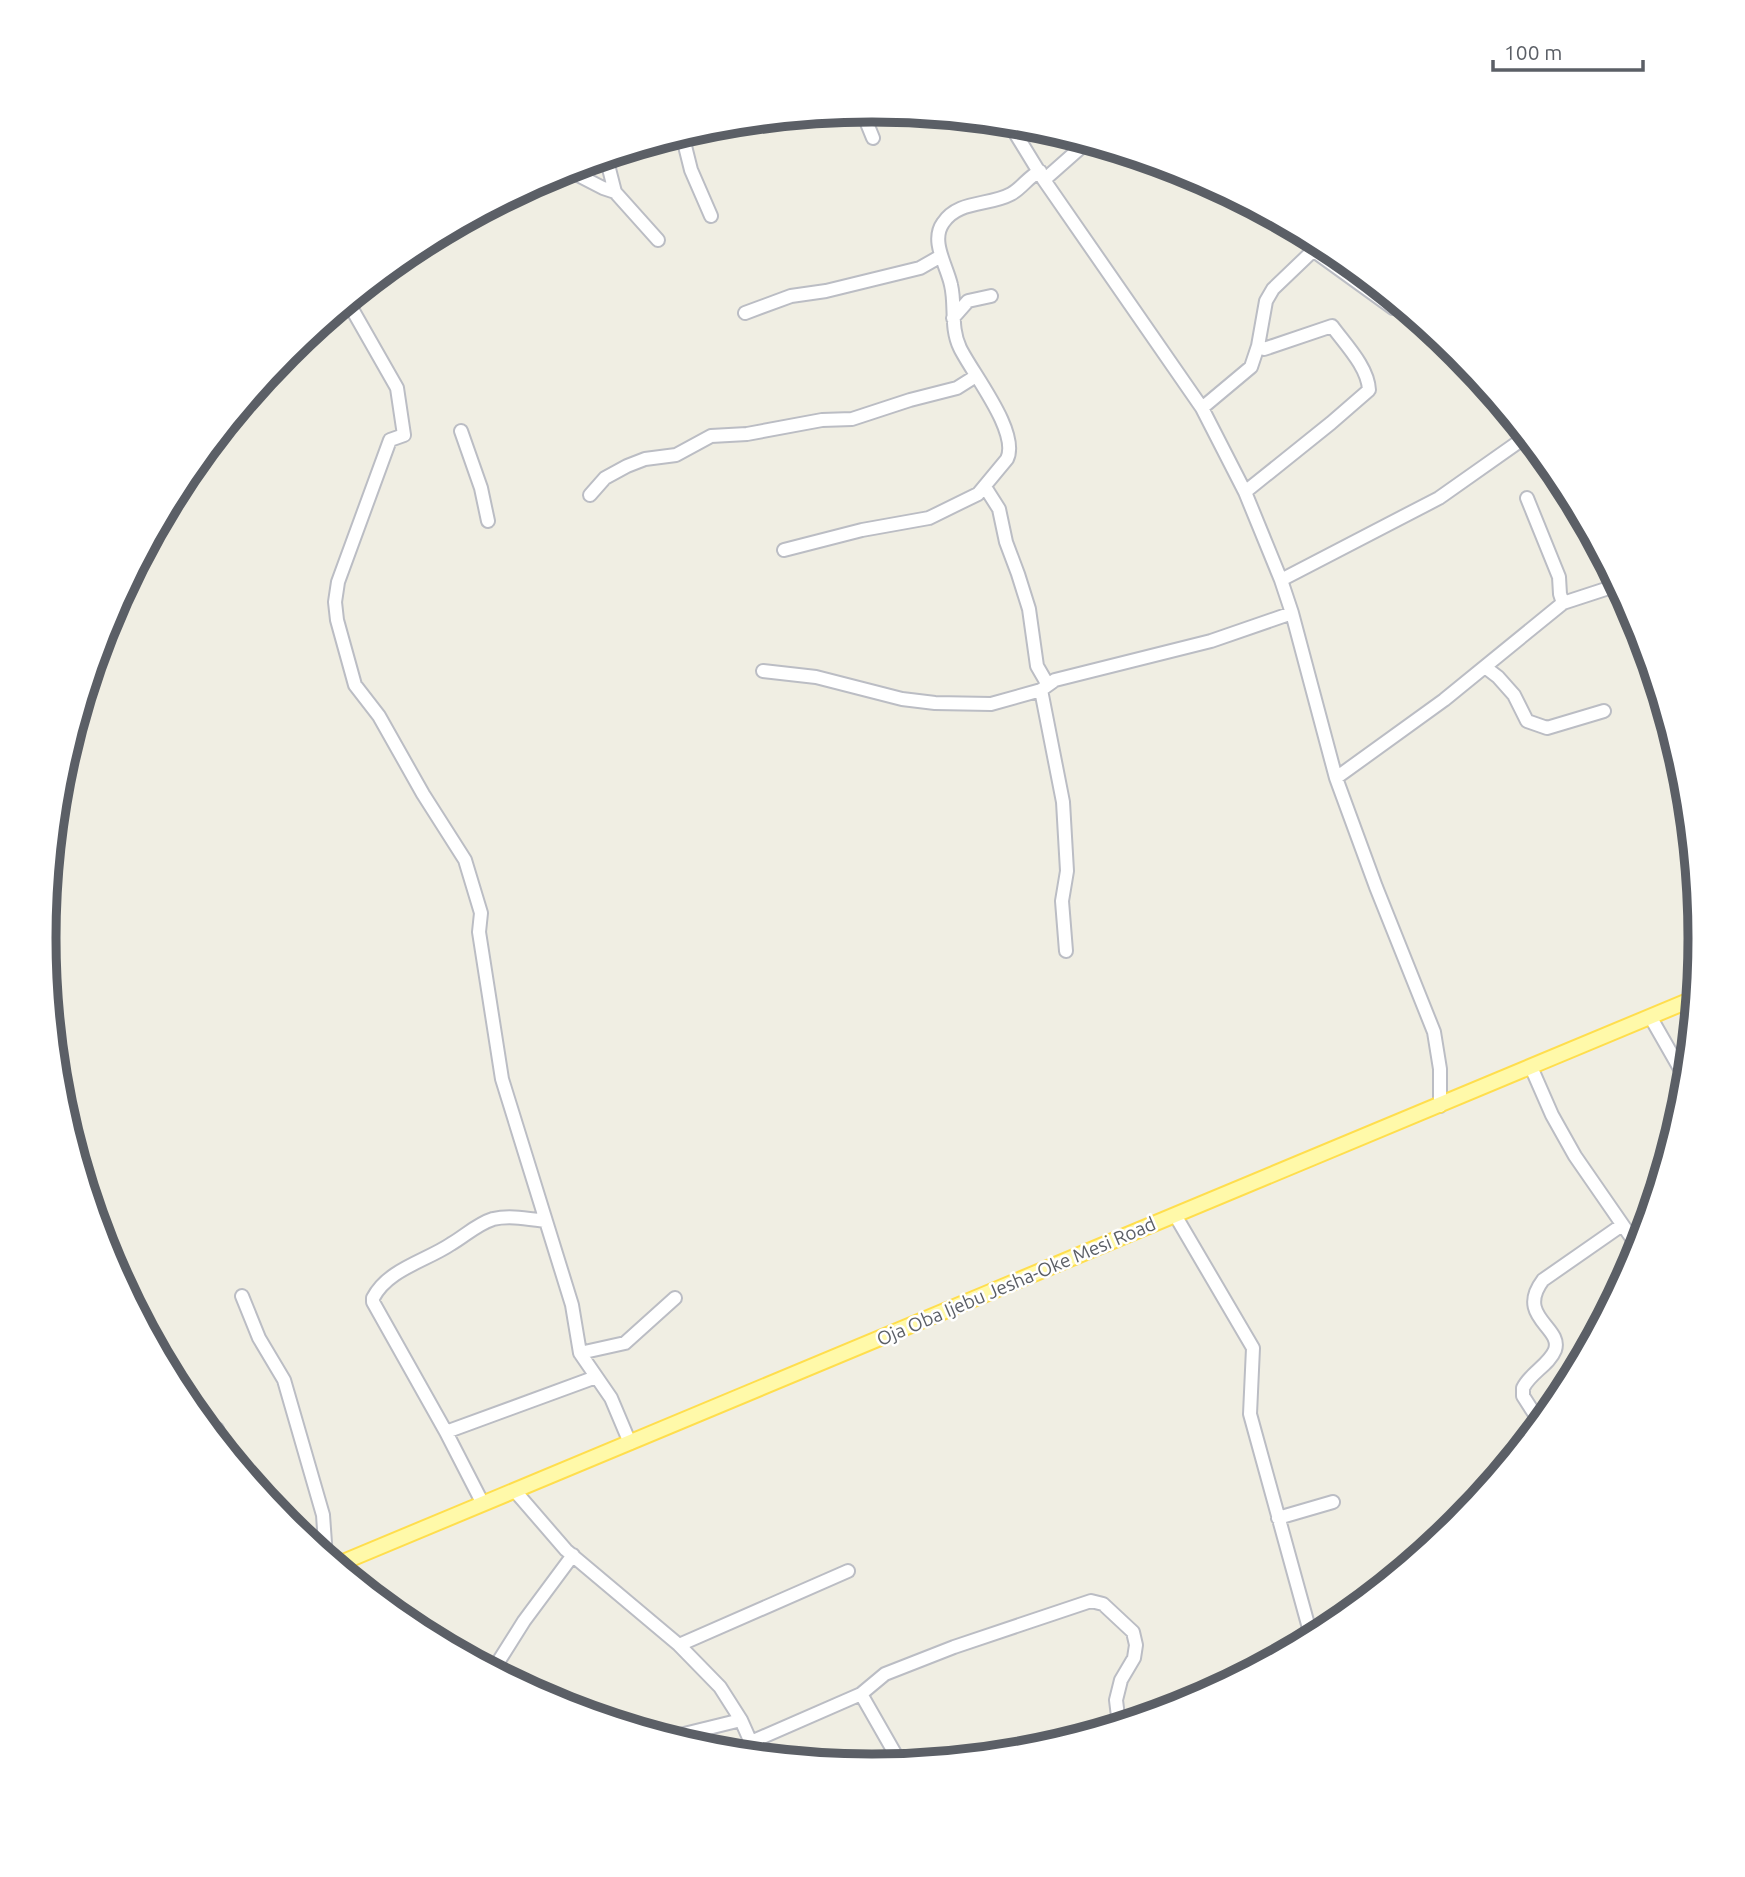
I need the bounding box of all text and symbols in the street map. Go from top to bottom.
scale bar [1493,28,1644,72]
text: 100 m [1504,40,1562,64]
street label: Oja Oba Ijebu Jesha-Oke Mesi Road [873,1212,1159,1350]

